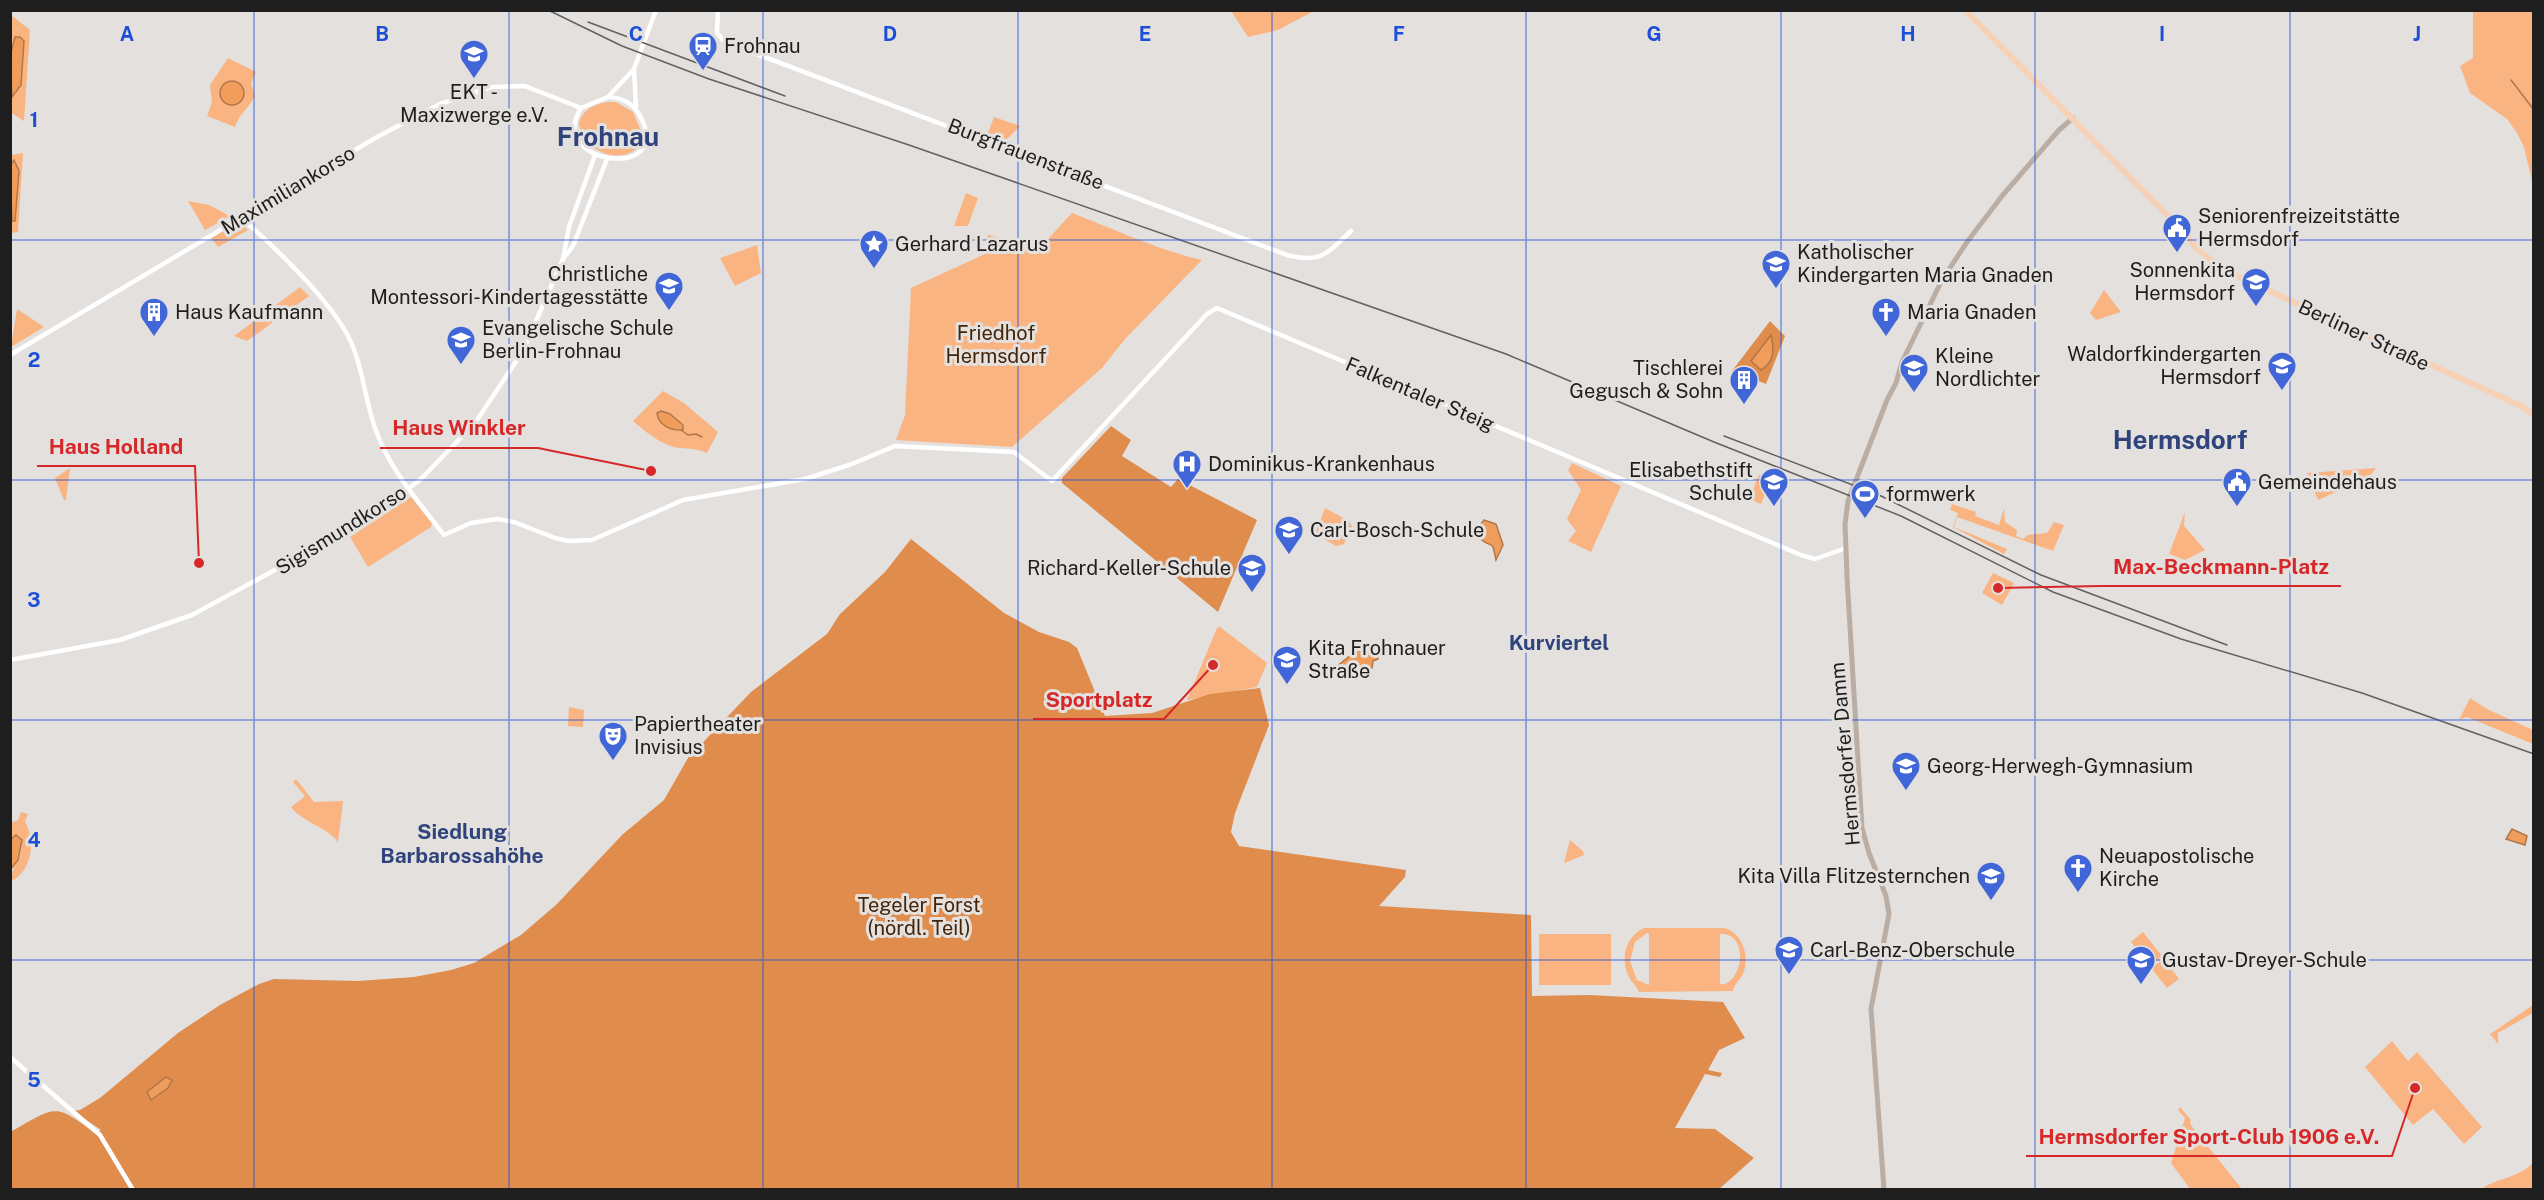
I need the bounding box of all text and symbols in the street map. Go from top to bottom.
text: A [120,22,134,46]
text: B [375,22,389,46]
text: C [629,22,643,46]
text: D [883,22,897,46]
text: E [1139,22,1151,46]
text: F [1393,22,1405,46]
text: G [1646,22,1662,46]
text: H [1900,22,1916,46]
text: I [2159,22,2165,46]
text: J [2413,22,2421,46]
station icon: Frohnau [687,30,719,72]
place label: Frohnau [724,34,801,58]
school or university icon: EKT - Maxizwerge e.V. [458,38,490,80]
place label: EKT - Maxizwerge e.V. [400,80,548,127]
text: 1 [30,108,38,132]
street label: Burgfrauenstraße [944,113,1108,195]
district label: Frohnau [557,121,659,152]
street label: Maximiliankorso [217,141,359,239]
place label: Seniorenfreizeitstätte Hermsdorf [2198,204,2400,251]
public building icon: Seniorenfreizeitstätte Hermsdorf [2161,212,2193,254]
place icon: Gerhard Lazarus [858,228,890,270]
place label: Gerhard Lazarus [895,232,1048,256]
place label: Katholischer Kindergarten Maria Gnaden [1797,240,2053,287]
school or university icon: Katholischer Kindergarten Maria Gnaden [1760,248,1792,290]
place label: Sonnenkita Hermsdorf [2129,258,2235,305]
place label: Christliche Montessori-Kindertagesstätte [370,262,648,309]
school or university icon: Sonnenkita Hermsdorf [2240,266,2272,308]
school or university icon: Christliche Montessori-Kindertagesstätte [653,270,685,312]
street label: Berliner Straße [2295,294,2433,376]
building icon: Haus Kaufmann [138,296,170,338]
church icon: Maria Gnaden [1870,296,1902,338]
place label: Haus Kaufmann [175,300,323,324]
place label: Maria Gnaden [1907,300,2036,324]
place label: Evangelische Schule Berlin-Frohnau [482,316,674,363]
park label: Friedhof Hermsdorf [946,321,1046,368]
school or university icon: Evangelische Schule Berlin-Frohnau [445,324,477,366]
place label: Waldorfkindergarten Hermsdorf [2067,342,2261,389]
place label: Kleine Nordlichter [1935,344,2041,391]
text: 2 [28,348,40,372]
school or university icon: Waldorfkindergarten Hermsdorf [2266,350,2298,392]
street label: Falkentaler Steig [1342,352,1498,436]
school or university icon: Kleine Nordlichter [1898,352,1930,394]
place label: Tischlerei Gegusch & Sohn [1569,356,1723,403]
building icon: Tischlerei Gegusch & Sohn [1728,364,1760,406]
callout: Haus Winkler [380,409,538,448]
text: Haus Winkler [392,415,526,440]
district label: Hermsdorf [2113,424,2247,455]
callout: Haus Holland [37,427,195,466]
text: Haus Holland [49,434,183,459]
hospital icon: Dominikus-Krankenhaus [1171,448,1203,490]
place label: Dominikus-Krankenhaus [1208,452,1435,476]
place label: Elisabethstift Schule [1629,458,1753,505]
school or university icon: Elisabethstift Schule [1758,466,1790,508]
public building icon: Gemeindehaus [2221,466,2253,508]
place label: Gemeindehaus [2258,470,2397,494]
sports icon: formwerk [1849,478,1881,520]
street label: Sigismundkorso [271,480,411,580]
place label: formwerk [1886,482,1976,506]
school or university icon: Carl-Bosch-Schule [1273,514,1305,556]
place label: Carl-Bosch-Schule [1310,518,1484,542]
callout: Max-Beckmann-Platz [2101,547,2341,586]
school or university icon: Richard-Keller-Schule [1236,552,1268,594]
text: Max-Beckmann-Platz [2113,554,2329,579]
place label: Richard-Keller-Schule [1027,556,1231,580]
text: 3 [27,588,41,612]
district label: Kurviertel [1509,630,1609,655]
place label: Kita Frohnauer Straße [1308,636,1446,683]
school or university icon: Kita Frohnauer Straße [1271,644,1303,686]
street label: Hermsdorfer Damm [1825,661,1865,847]
callout: Sportplatz [1033,680,1164,719]
text: Sportplatz [1046,687,1152,712]
place label: Papiertheater Invisius [634,712,761,759]
theatre icon: Papiertheater Invisius [597,720,629,762]
school or university icon: Georg-Herwegh-Gymnasium [1890,750,1922,792]
place label: Georg-Herwegh-Gymnasium [1927,754,2193,778]
district label: Siedlung Barbarossahöhe [380,819,544,868]
text: 4 [27,828,41,852]
place label: Neuapostolische Kirche [2099,844,2254,891]
church icon: Neuapostolische Kirche [2062,852,2094,894]
school or university icon: Kita Villa Flitzesternchen [1975,860,2007,902]
place label: Kita Villa Flitzesternchen [1737,864,1970,888]
park label: Tegeler Forst (nördl. Teil) [857,893,981,940]
school or university icon: Carl-Benz-Oberschule [1773,934,1805,976]
place label: Carl-Benz-Oberschule [1810,938,2015,962]
school or university icon: Gustav-Dreyer-Schule [2125,944,2157,986]
place label: Gustav-Dreyer-Schule [2162,948,2367,972]
text: 5 [27,1068,41,1092]
callout: Hermsdorfer Sport-Club 1906 e.V. [2026,1117,2392,1156]
text: Hermsdorfer Sport-Club 1906 e.V. [2039,1124,2379,1149]

